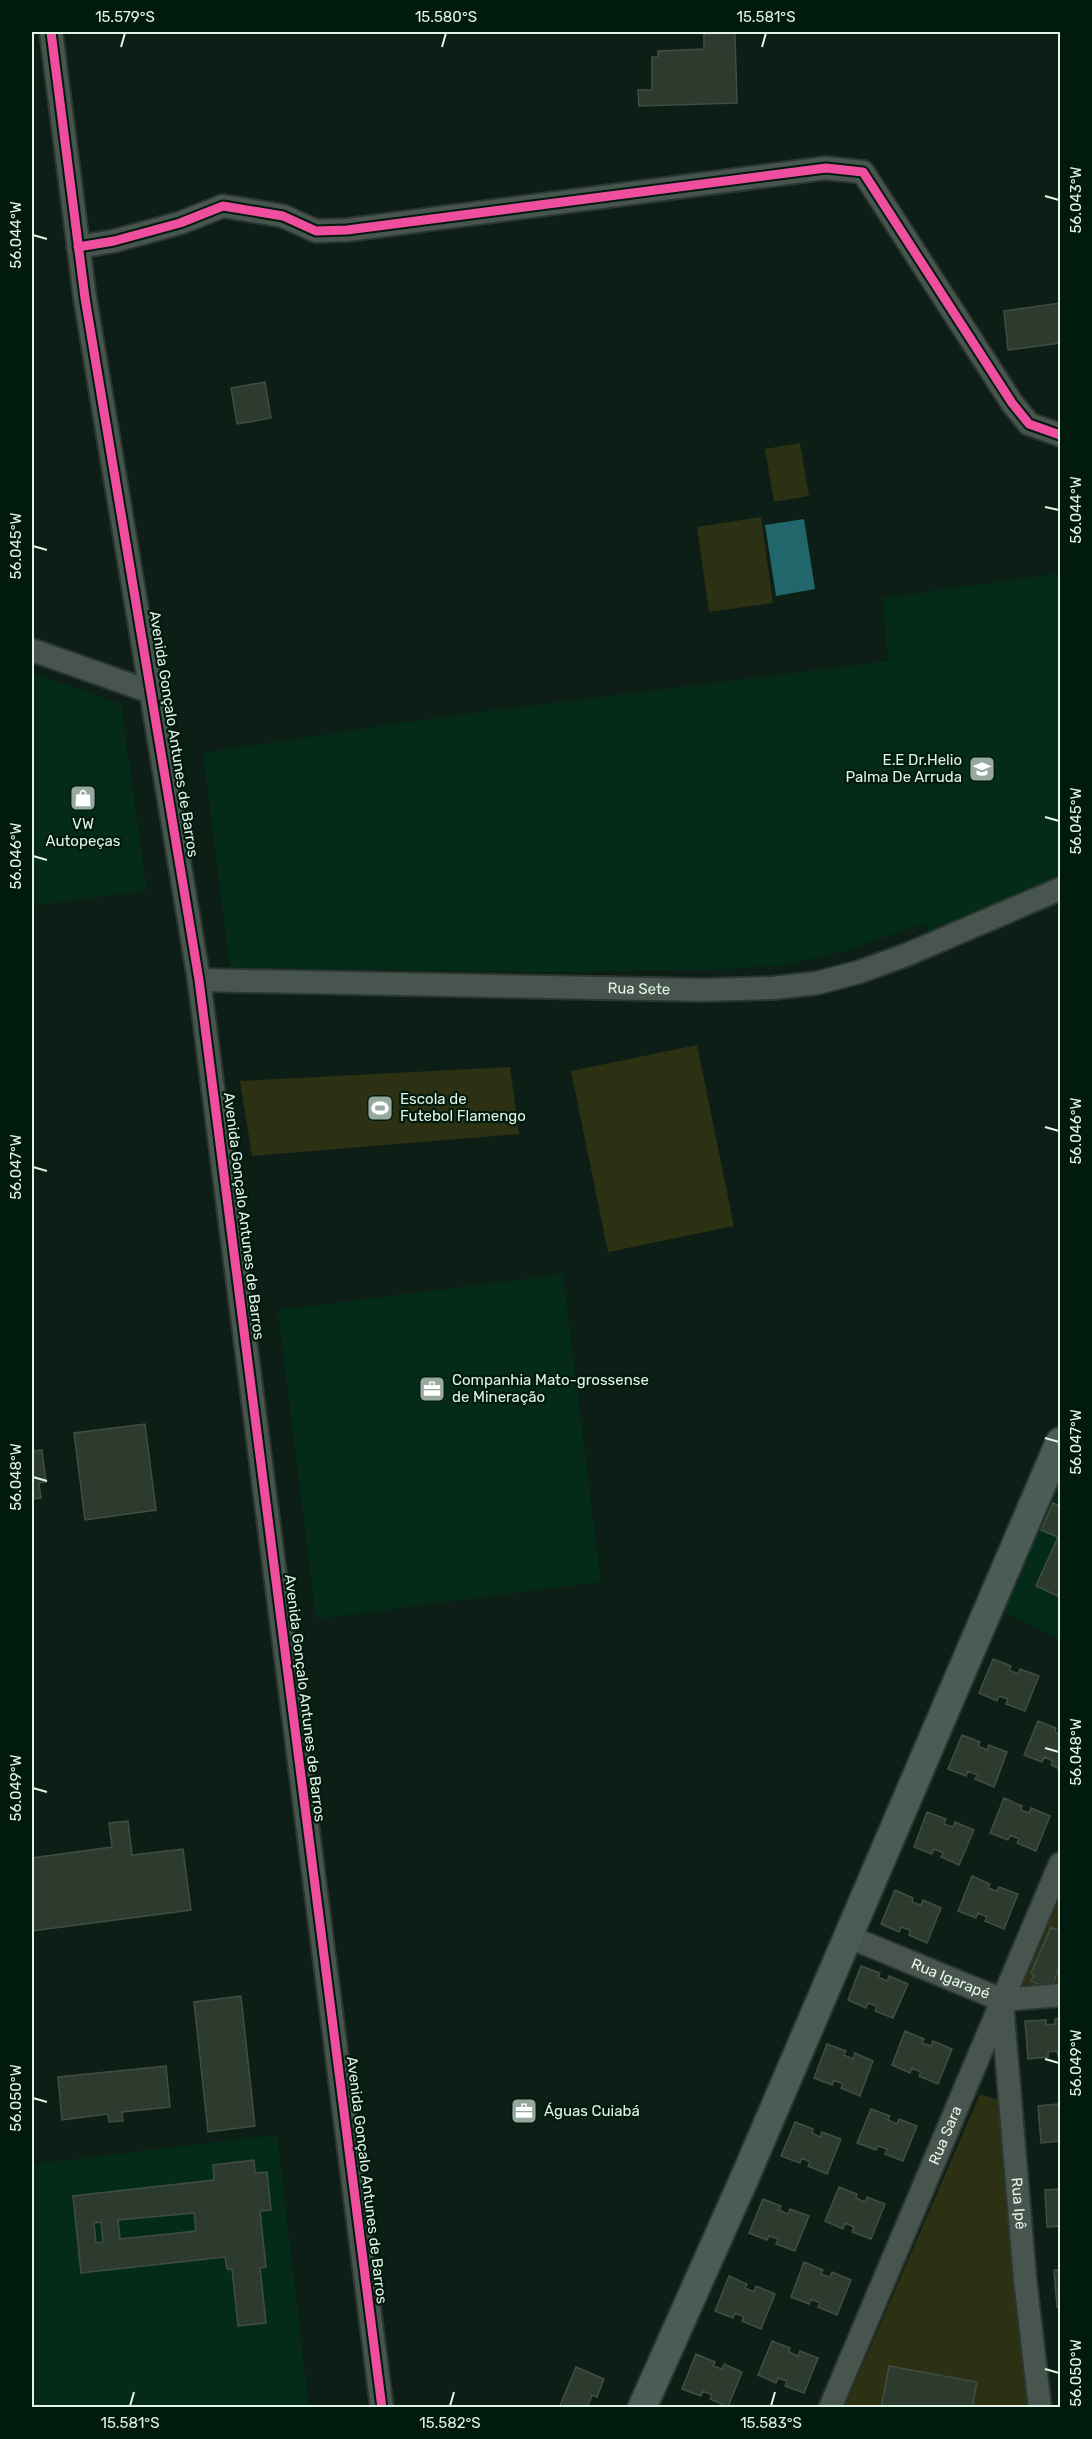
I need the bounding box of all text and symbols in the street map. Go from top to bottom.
text: 15.579°S [95,8,155,26]
text: 15.580°S [415,8,477,26]
text: 15.581°S [737,8,796,26]
text: 56.043°W [1067,166,1085,234]
text: 56.044°W [7,201,25,269]
text: 56.044°W [1067,476,1085,544]
text: 56.045°W [7,512,25,580]
street label: Avenida Gonçalo Antunes de Barros [146,610,202,859]
place label: E.E Dr.Helio Palma De Arruda [846,751,962,786]
school or university icon: E.E Dr.Helio Palma De Arruda [967,754,997,784]
shop icon: VW Autopeças [68,783,98,813]
text: 56.045°W [1067,787,1085,855]
place label: VW Autopeças [45,815,121,850]
text: 56.046°W [7,822,25,890]
street label: Rua Sete [607,979,670,998]
place label: Escola de Futebol Flamengo [400,1090,526,1125]
street label: Avenida Gonçalo Antunes de Barros [220,1091,268,1341]
sports icon: Escola de Futebol Flamengo [365,1093,395,1123]
text: 56.046°W [1067,1097,1085,1165]
text: 56.047°W [7,1134,25,1200]
place label: Companhia Mato-grossense de Mineração [452,1371,649,1406]
office icon: Companhia Mato-grossense de Mineração [417,1374,447,1404]
text: 56.047°W [1067,1409,1085,1475]
text: 56.048°W [7,1443,25,1511]
street label: Avenida Gonçalo Antunes de Barros [281,1573,329,1823]
text: 56.048°W [1067,1718,1085,1786]
text: 56.049°W [7,1755,25,1821]
street label: Rua Igarapé [909,1955,993,2003]
text: 56.049°W [1067,2030,1085,2096]
street label: Avenida Gonçalo Antunes de Barros [343,2055,391,2305]
text: 56.050°W [7,2064,25,2132]
office icon: Águas Cuiabá [509,2096,539,2126]
place label: Águas Cuiabá [544,2102,640,2120]
street label: Rua Sara [925,2103,966,2168]
street label: Rua Ipê [1008,2177,1030,2230]
text: 56.050°W [1067,2339,1085,2407]
text: 15.581°S [101,2414,160,2432]
text: 15.582°S [419,2414,481,2432]
text: 15.583°S [740,2414,802,2432]

